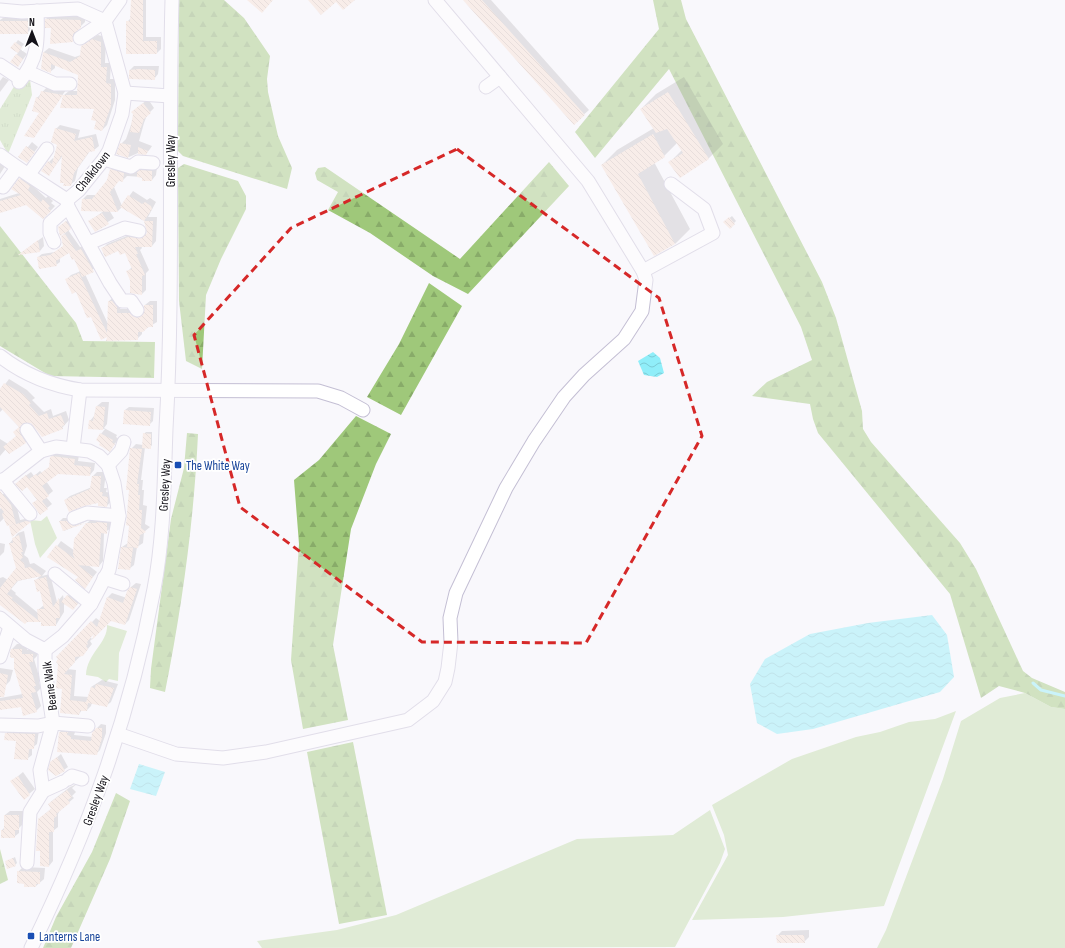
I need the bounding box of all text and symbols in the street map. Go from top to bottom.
north arrow [12,12,52,52]
text: N [29,16,35,29]
street label: Gresley Way [163,135,179,187]
street label: Chalkdown [72,148,114,195]
street label: Gresley Way [156,458,174,512]
place label: The White Way [186,458,250,474]
marker: The White Way [173,460,183,470]
street label: Beane Walk [39,660,61,711]
street label: Gresley Way [79,773,112,828]
place label: Lanterns Lane [39,929,100,945]
marker: Lanterns Lane [26,931,36,941]

